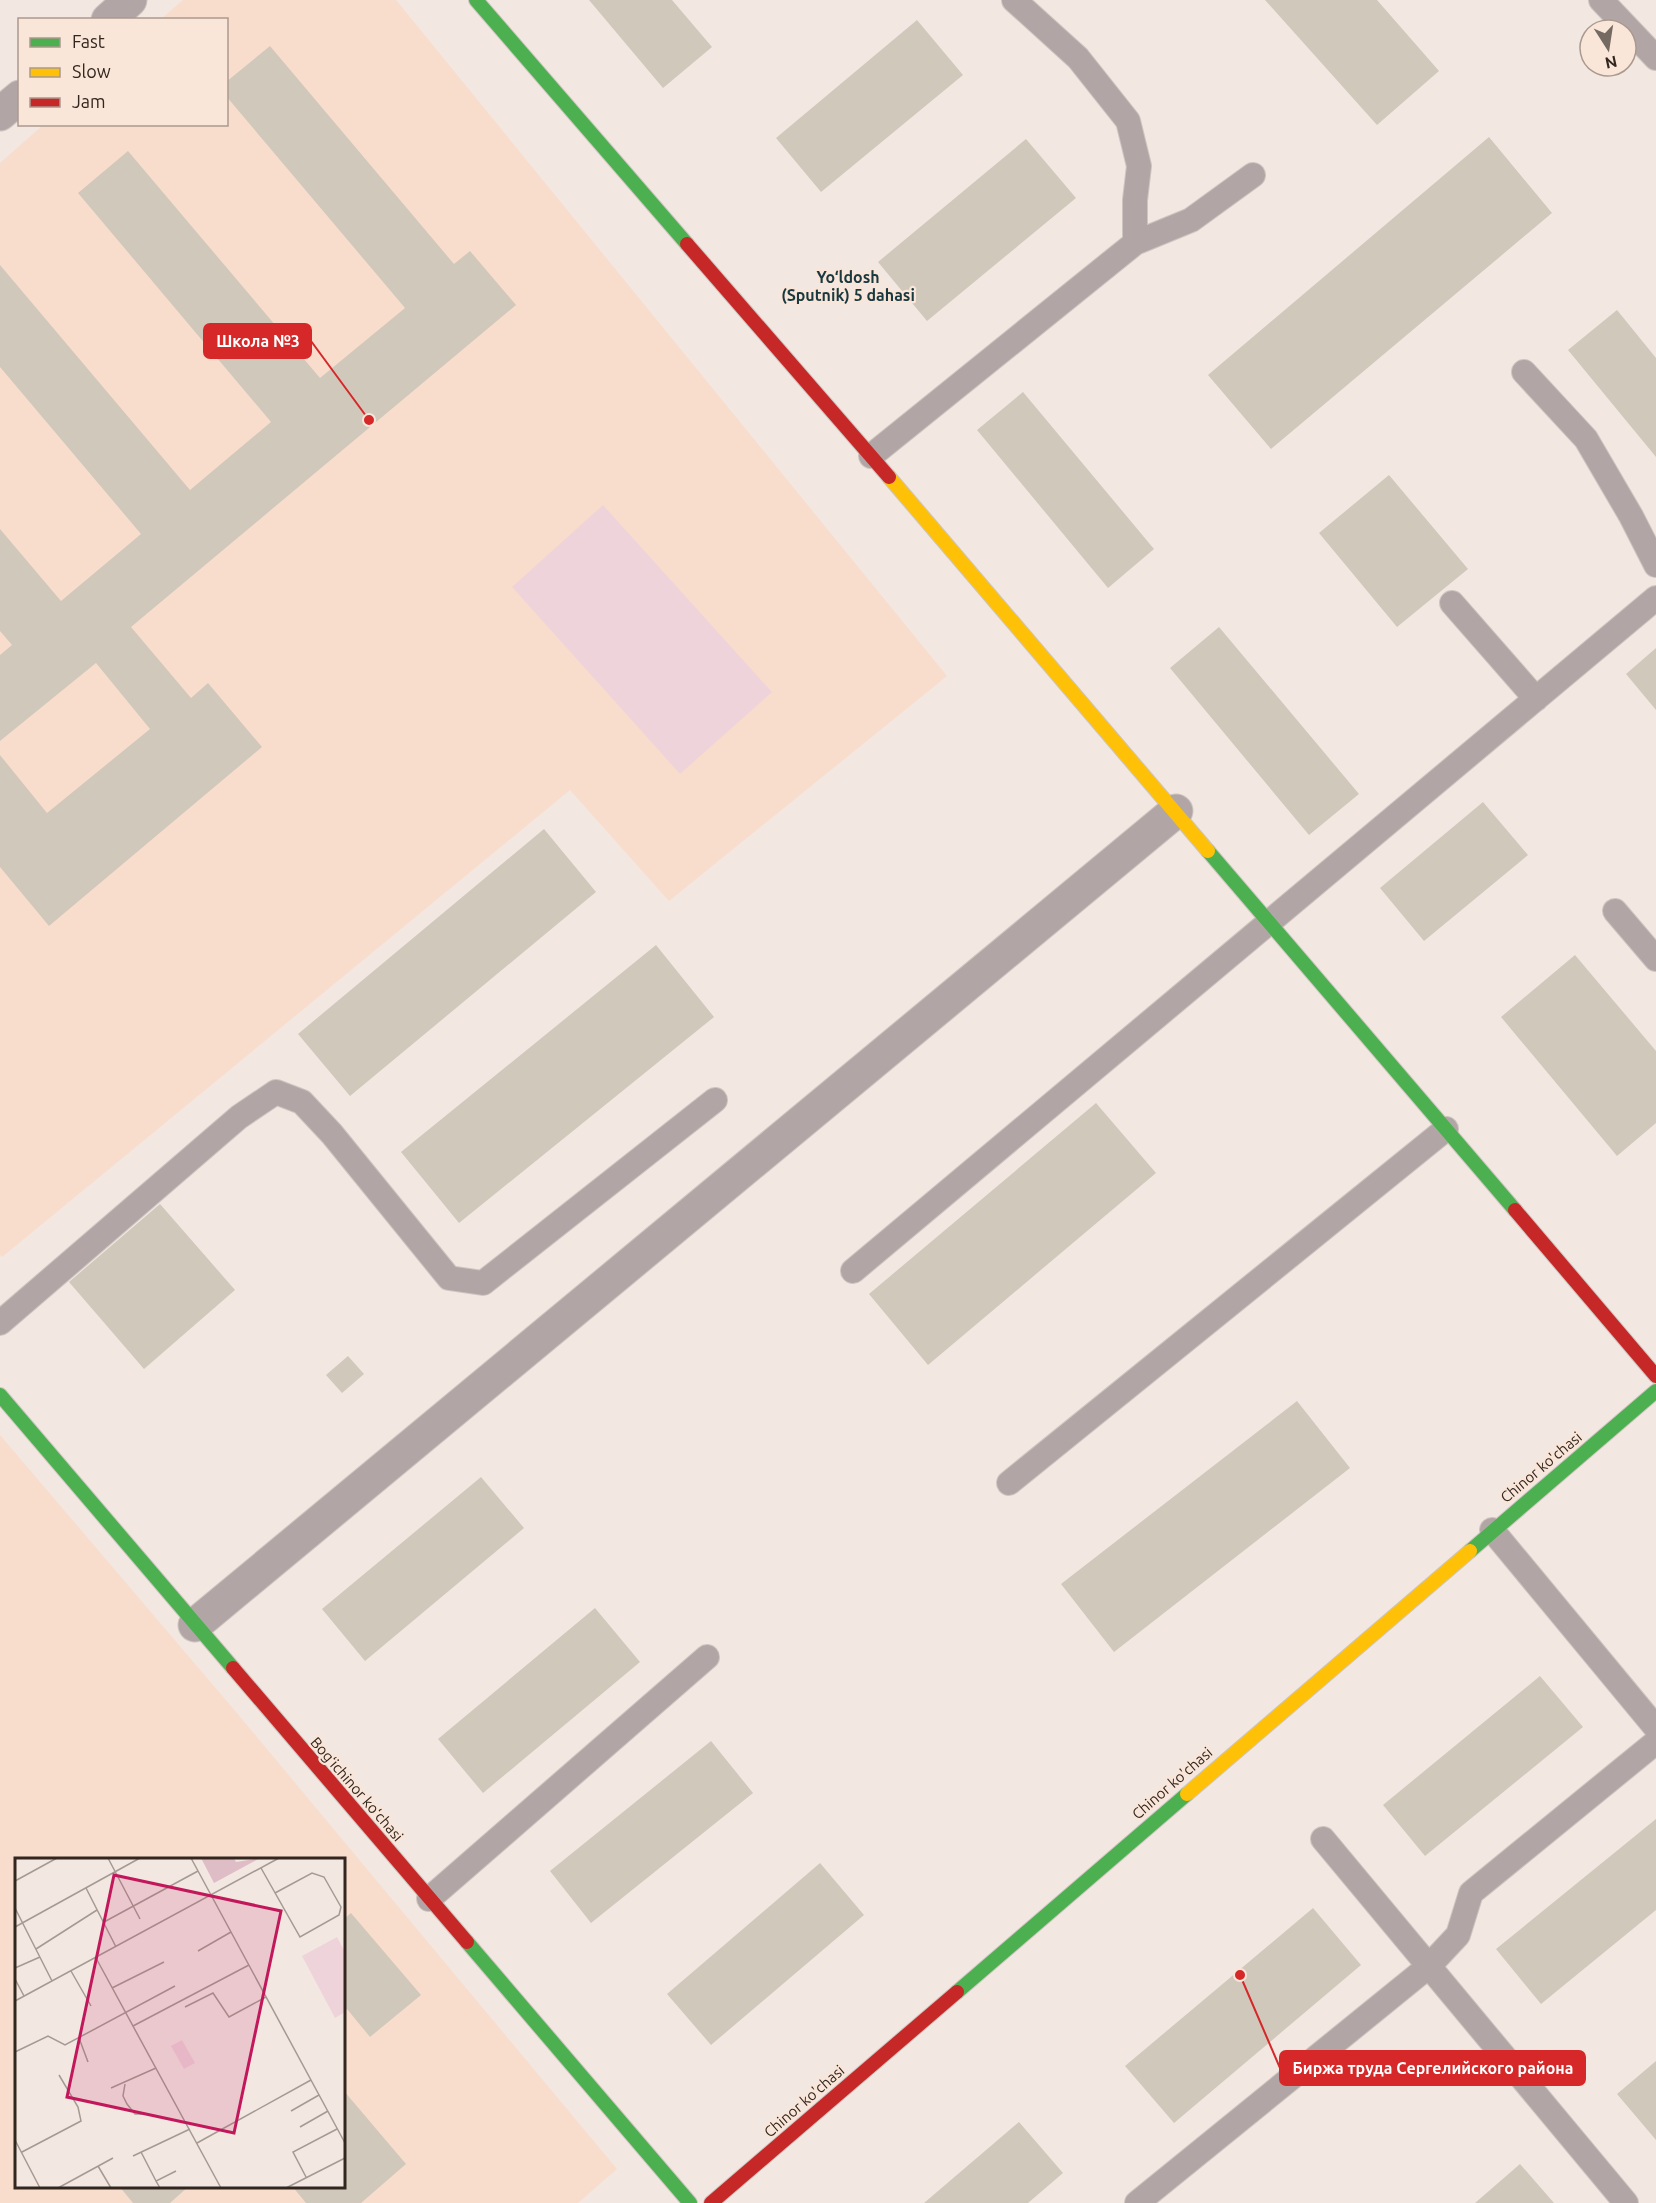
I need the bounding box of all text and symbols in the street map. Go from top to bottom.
legend [18,18,228,126]
north arrow [1578,18,1638,78]
text: Fast [72,31,105,51]
text: N [1603,53,1619,73]
text: Slow [72,61,111,81]
text: Jam [72,91,106,111]
district label: Yo‘ldosh (Sputnik) 5 dahasi [781,268,915,305]
callout: Школа №3 [204,324,311,358]
text: Школа №3 [216,332,300,350]
street label: Chinor ko'chasi [1497,1428,1585,1506]
street label: Bogʻichinor koʻchasi [307,1733,407,1845]
street label: Chinor ko'chasi [1128,1744,1216,1822]
inset map [15,1858,345,2188]
callout: Биржа труда Сергелийского района [1280,2051,1585,2085]
text: Биржа труда Сергелийского района [1293,2059,1573,2077]
street label: Chinor ko'chasi [760,2062,848,2140]

